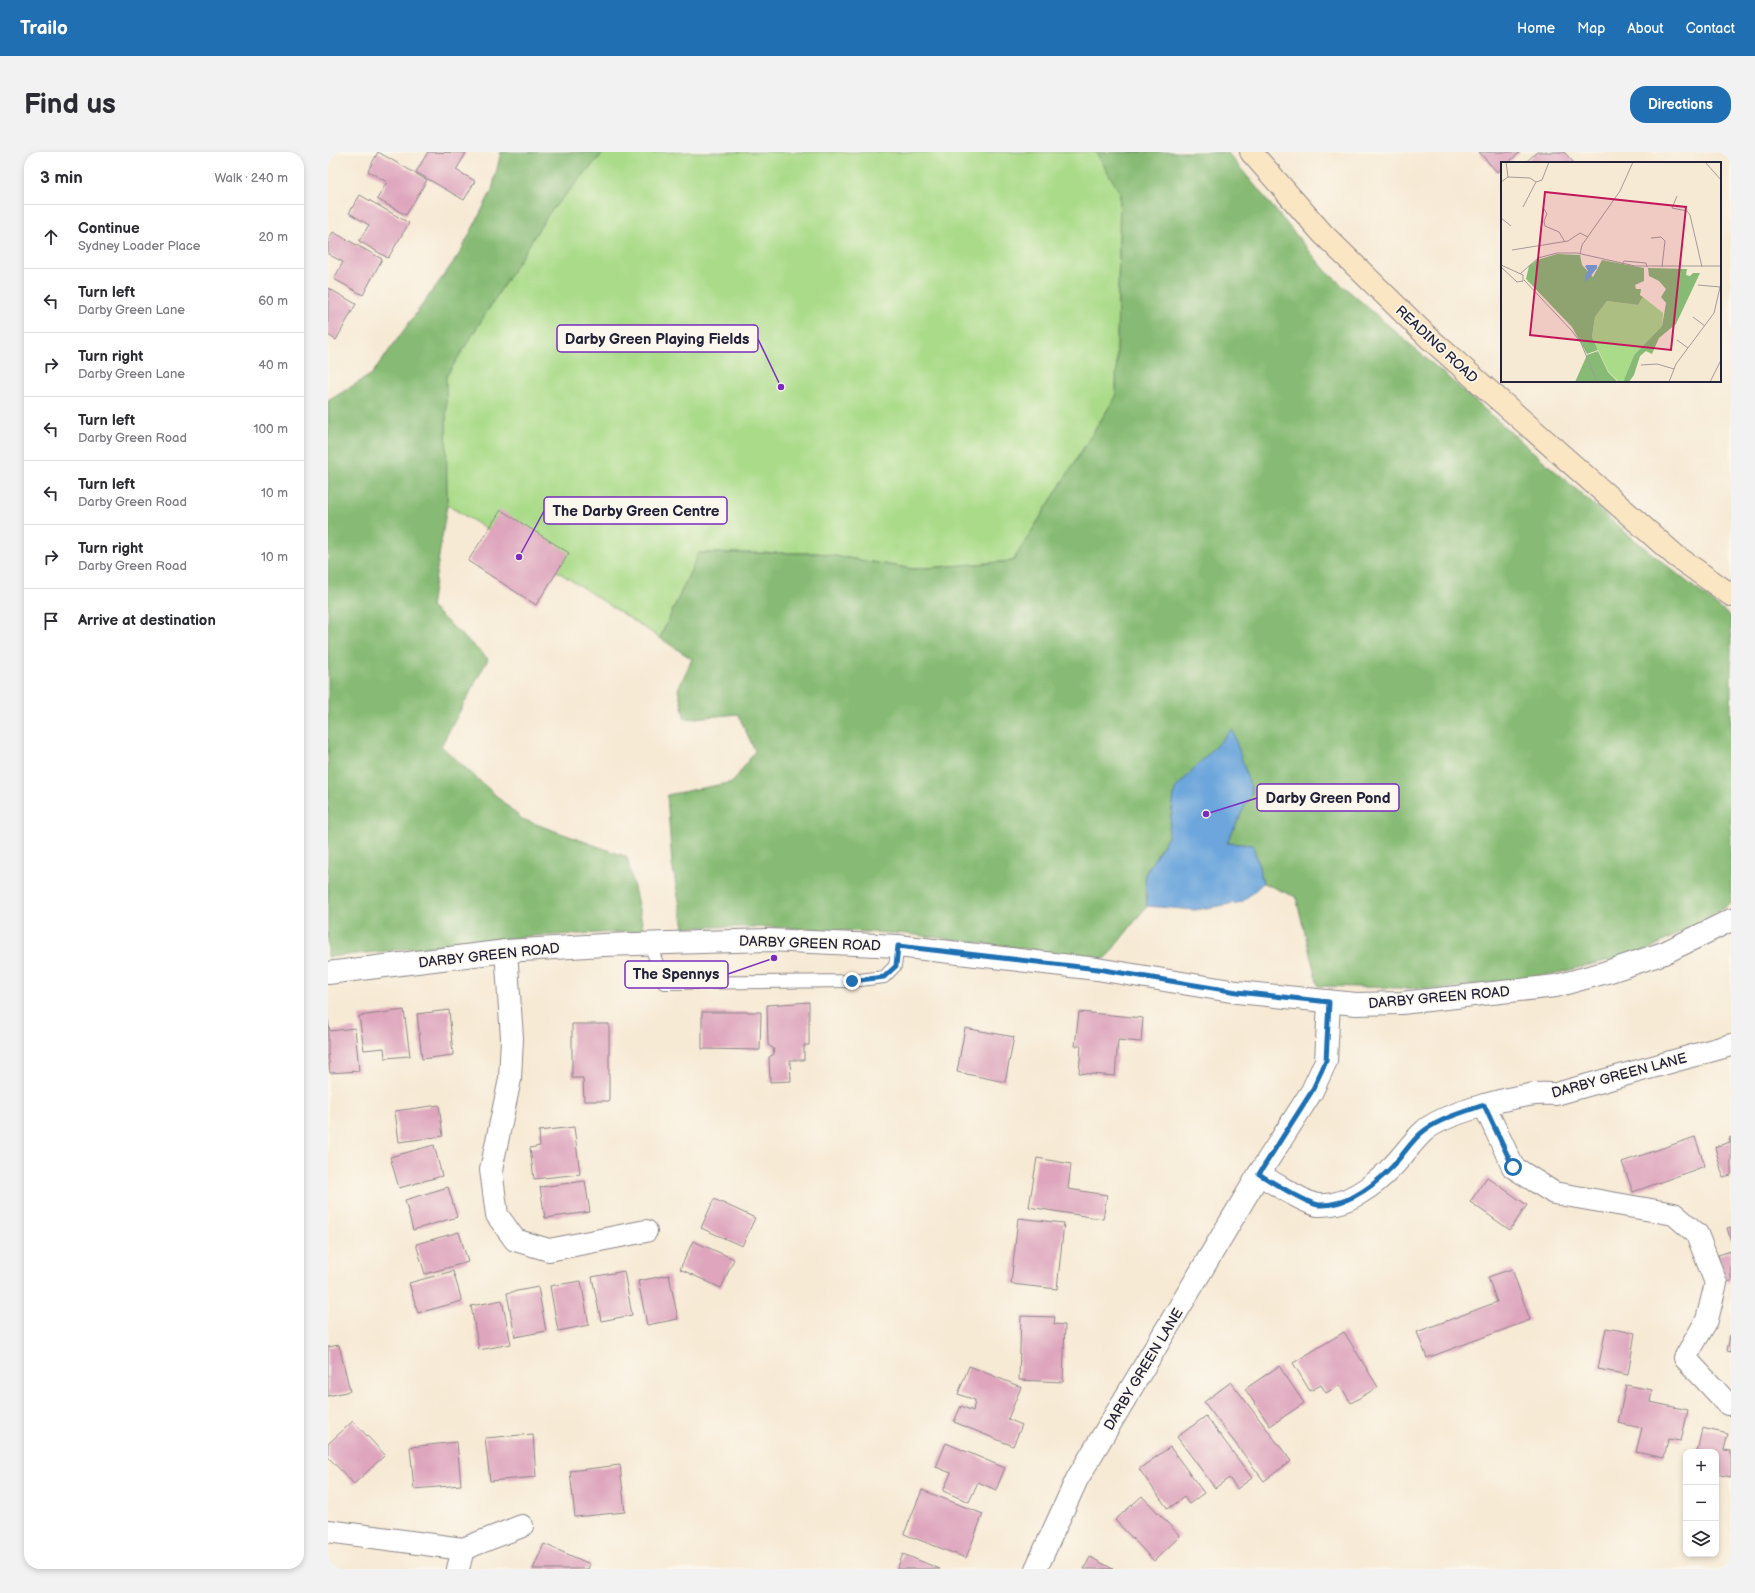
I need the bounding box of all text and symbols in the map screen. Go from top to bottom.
text: Trailo [20,17,68,40]
text: Home [1517,20,1555,37]
text: Map [1577,20,1605,37]
text: About [1627,20,1664,37]
text: Contact [1686,20,1735,37]
button: Directions [1630,86,1731,123]
text: Find us [24,88,116,121]
inset map [1501,162,1721,382]
text: 3 min [40,168,83,188]
text: Walk · 240 m [214,170,288,186]
text: Continue [78,219,140,238]
icon: ahead [40,226,62,248]
text: 20 m [258,229,288,245]
text: Sydney Loader Place [78,238,200,254]
text: Turn left [78,283,135,302]
icon: left [40,290,62,312]
text: 60 m [258,293,288,309]
text: Darby Green Lane [78,302,185,318]
street label: READING ROAD [1392,302,1481,387]
callout: Darby Green Playing Fields [557,325,758,352]
text: Darby Green Playing Fields [565,330,749,349]
text: Turn right [78,347,143,366]
icon: right [40,354,62,376]
text: 40 m [258,357,288,373]
text: Darby Green Lane [78,366,185,382]
text: Turn left [78,411,135,430]
icon: left [40,418,62,440]
text: 100 m [253,421,288,437]
text: Darby Green Road [78,430,187,446]
text: Turn left [78,475,135,494]
icon: left [40,482,62,504]
text: 10 m [261,485,288,501]
text: Darby Green Road [78,494,187,510]
callout: The Darby Green Centre [544,497,727,524]
text: The Darby Green Centre [553,502,720,521]
text: Turn right [78,539,143,558]
icon: right [40,546,62,568]
text: 10 m [261,549,288,565]
text: Darby Green Road [78,558,187,574]
icon: arrive [40,610,62,632]
text: Arrive at destination [78,611,216,630]
callout: Darby Green Pond [1257,784,1399,811]
text: Darby Green Pond [1265,789,1391,808]
street label: DARBY GREEN ROAD [739,933,881,954]
street label: DARBY GREEN ROAD [418,940,561,971]
callout: The Spennys [625,961,728,988]
text: The Spennys [633,965,719,984]
route end [843,972,861,990]
street label: DARBY GREEN ROAD [1368,983,1511,1012]
street label: DARBY GREEN LANE [1550,1049,1689,1102]
route start [1504,1158,1522,1176]
street label: DARBY GREEN LANE [1100,1305,1187,1433]
map controls [1683,1449,1719,1557]
button: + [1683,1449,1719,1485]
button: − [1683,1485,1719,1521]
button: layers [1683,1521,1719,1557]

